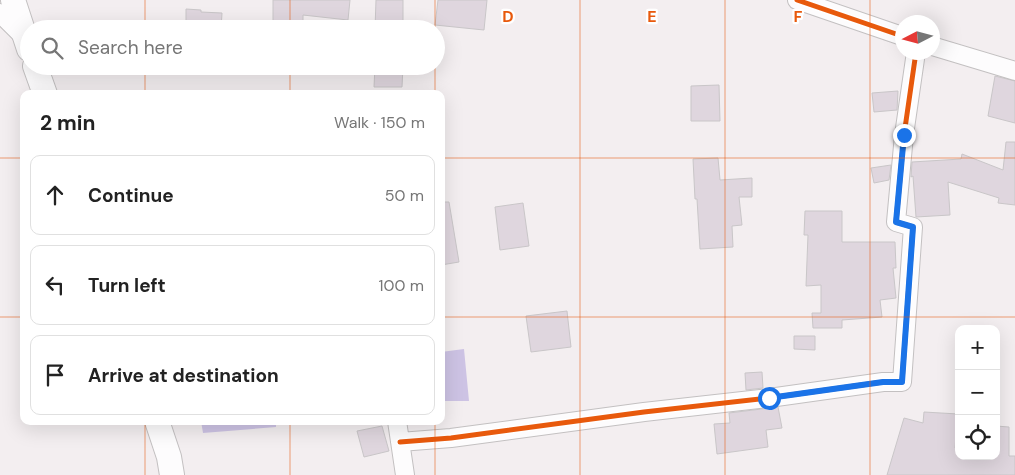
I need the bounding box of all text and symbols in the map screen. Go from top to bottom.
text: D [502,6,514,27]
text: E [647,6,657,27]
text: F [794,6,803,27]
north arrow [895,15,940,60]
search box [20,20,445,75]
icon: search [38,34,66,62]
text: Search here [78,35,183,60]
text: 2 min [40,109,96,137]
text: Walk · 150 m [334,112,425,133]
route end [893,124,916,147]
icon: ahead [41,181,69,209]
text: Continue [88,183,174,208]
text: 50 m [385,185,424,206]
icon: left [41,271,69,299]
text: Turn left [88,273,166,298]
text: 100 m [379,275,424,296]
map controls [955,325,1000,460]
button: + [955,325,1000,370]
icon: arrive [41,361,69,389]
text: Arrive at destination [88,363,279,388]
button: − [955,370,1000,415]
route start [758,387,781,410]
button: locate [955,415,1000,460]

